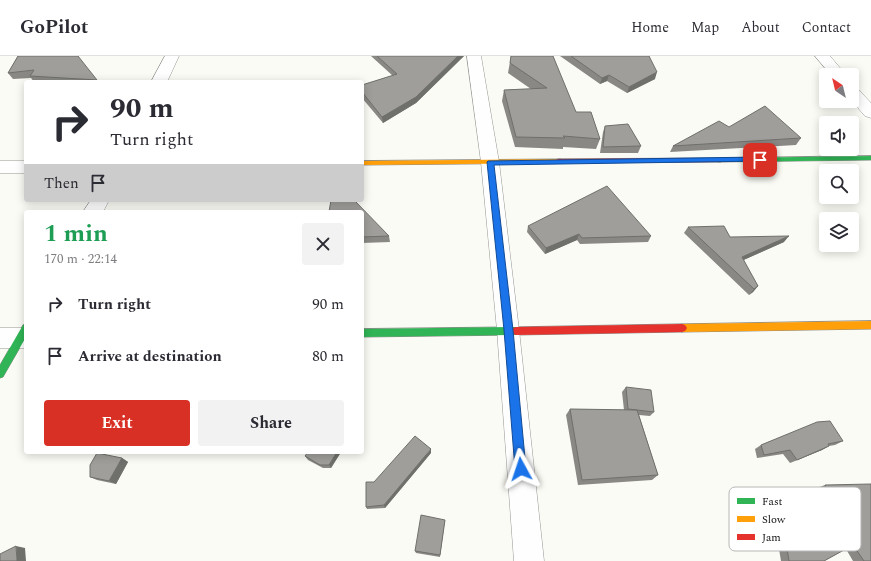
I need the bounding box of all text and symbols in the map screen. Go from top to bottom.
text: GoPilot [20,13,88,42]
text: Home [631,17,669,38]
text: Map [691,17,719,38]
text: About [741,17,780,38]
text: Contact [802,17,851,38]
north arrow [819,68,859,108]
map controls [819,68,859,252]
text: 90 m [110,87,174,130]
icon: right [44,96,96,148]
button: sound [819,116,859,156]
text: Turn right [110,126,193,153]
pin [743,143,777,177]
icon: arrive [749,149,771,171]
button: search [819,164,859,204]
text: Then [44,172,79,195]
icon: arrive [87,172,109,194]
button: layers [819,212,859,252]
text: 1 min [44,216,108,252]
button: close [302,223,344,265]
text: 170 m · 22:14 [44,249,117,269]
icon: right [44,293,66,315]
text: Turn right [78,293,151,316]
text: 90 m [312,293,344,316]
icon: arrive [44,345,66,367]
text: Arrive at destination [78,345,222,368]
text: 80 m [312,345,344,368]
button: Exit [44,400,190,446]
button: Share [198,400,344,446]
position arrow [500,448,542,490]
legend [729,487,861,551]
text: Fast [762,493,783,510]
text: Slow [762,511,786,528]
text: Jam [762,529,781,546]

